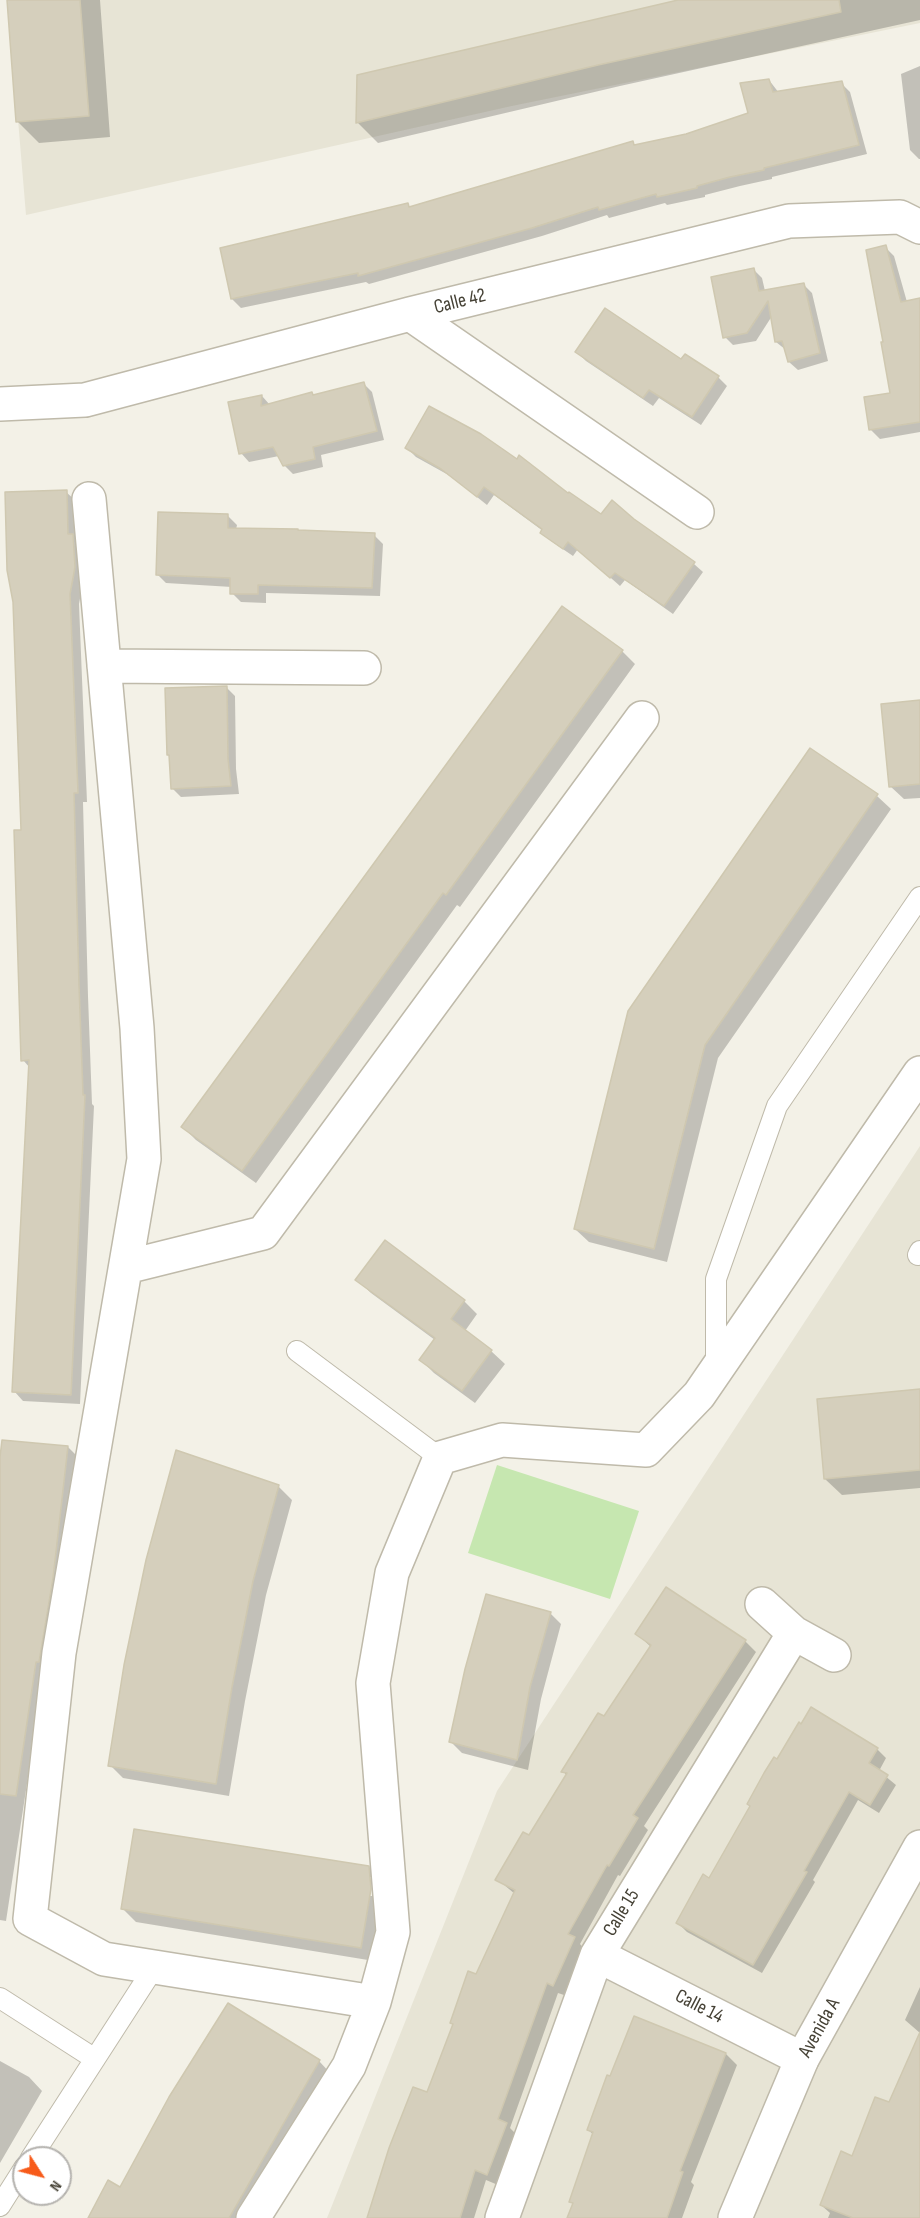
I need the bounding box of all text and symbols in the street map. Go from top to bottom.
street label: Calle 42 [432,284,488,320]
street label: Calle 15 [599,1885,645,1941]
street label: Calle 14 [671,1985,727,2029]
street label: Avenida A [794,1994,846,2062]
north arrow [12,2146,72,2206]
text: N [45,2177,66,2195]

